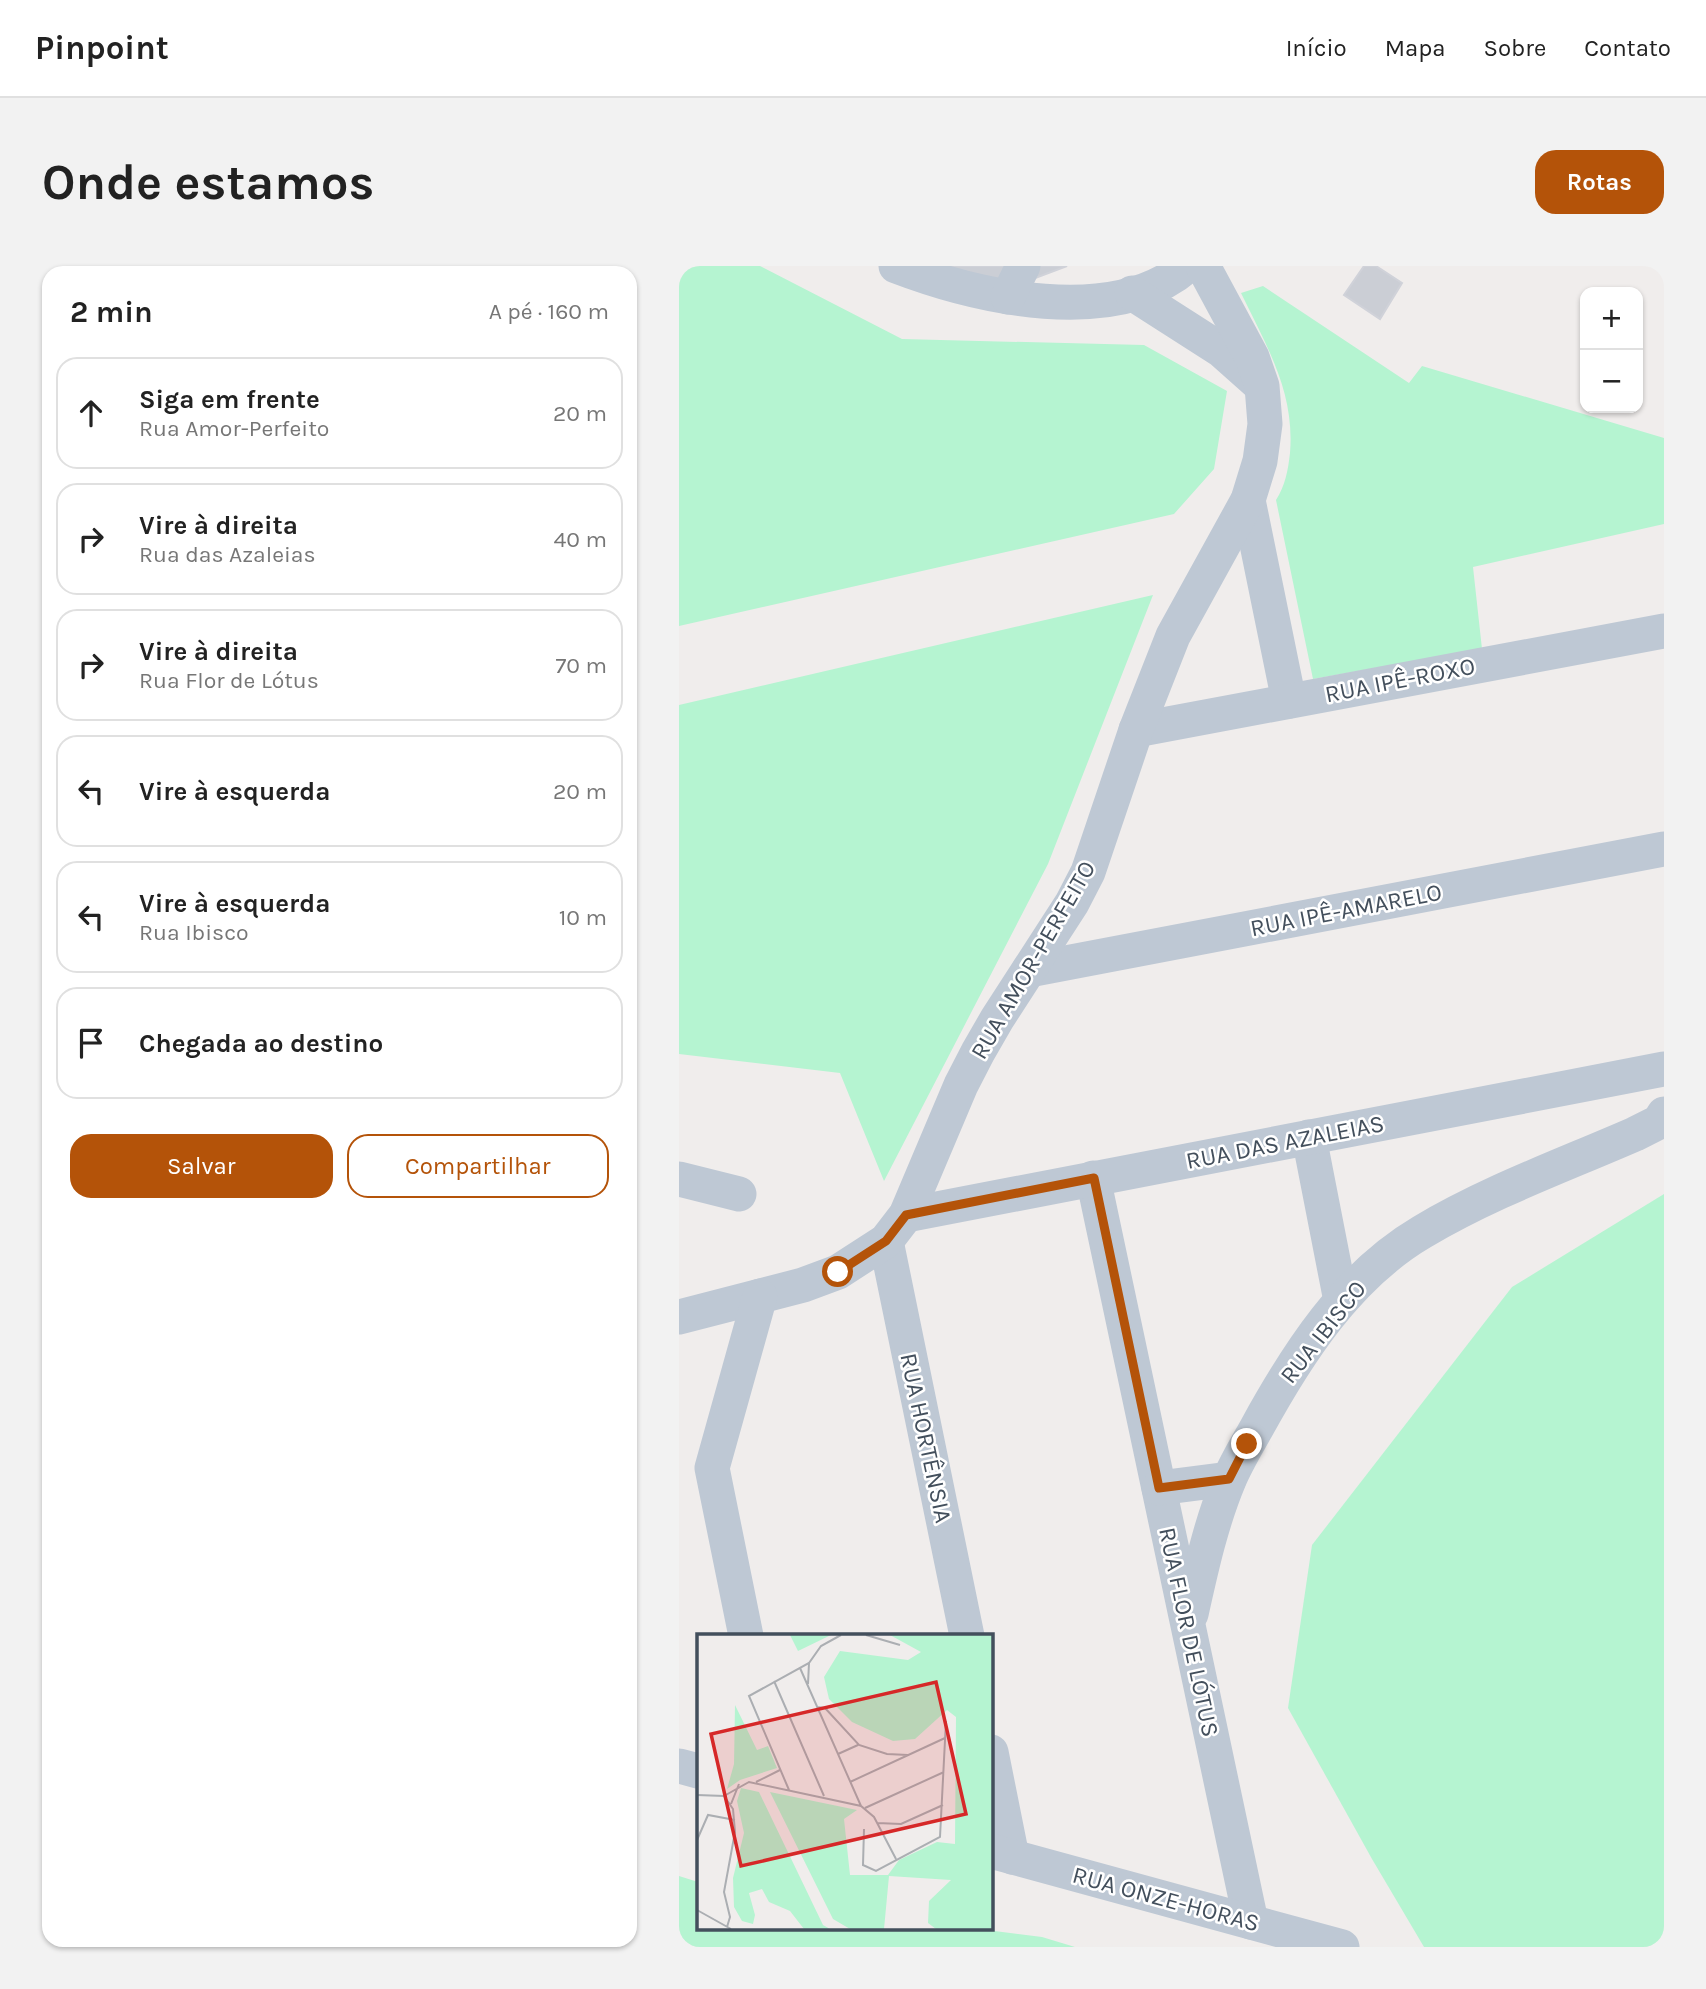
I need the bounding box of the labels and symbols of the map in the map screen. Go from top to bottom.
street label: RUA IPÊ-ROXO [1323,652,1477,708]
street label: RUA AMOR-PERFEITO [965,856,1101,1064]
street label: RUA IPÊ-AMARELO [1248,878,1444,942]
street label: RUA DAS AZALEIAS [1184,1109,1386,1175]
route start [822,1256,853,1287]
street label: RUA IBISCO [1274,1275,1372,1389]
street label: RUA HORTÊNSIA [894,1350,958,1526]
route end [1231,1428,1262,1459]
street label: RUA FLOR DE LÓTUS [1153,1525,1225,1739]
inset map [697,1634,992,1930]
street label: RUA ONZE-HORAS [1069,1861,1263,1937]

